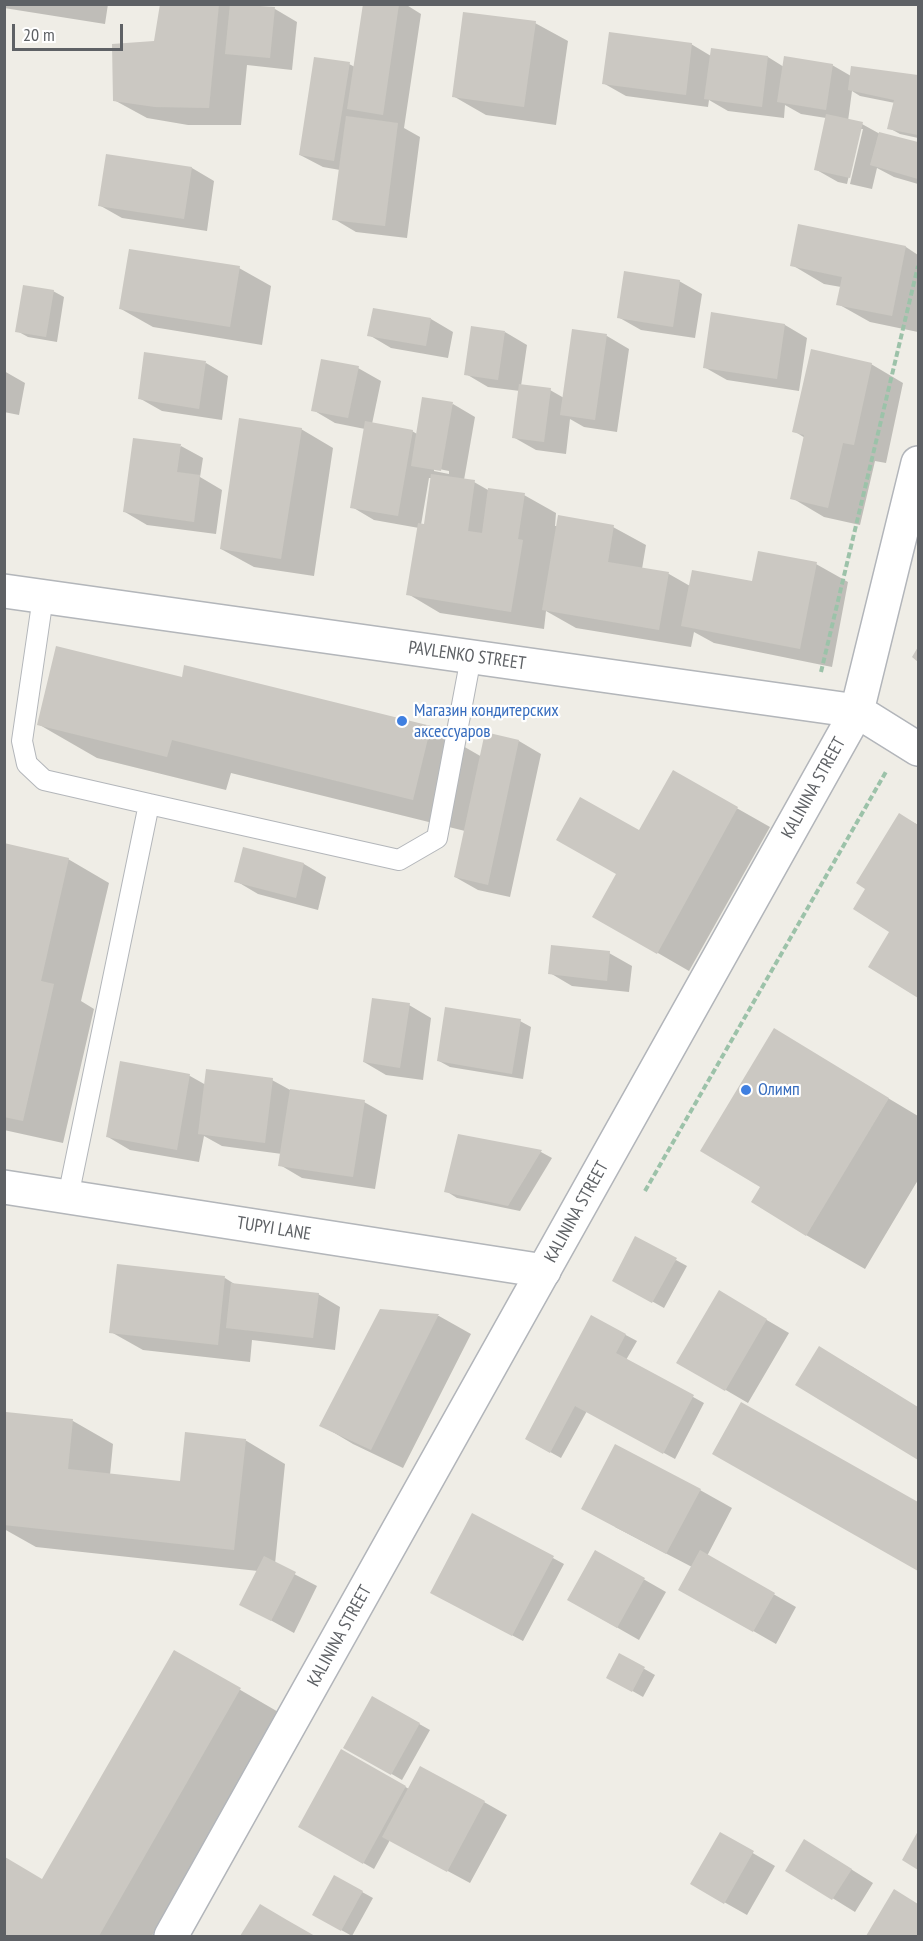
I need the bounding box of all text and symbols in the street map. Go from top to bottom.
scale bar [15,12,126,50]
text: 20 m [23,23,55,46]
street label: PAVLENKO STREET [407,637,527,675]
place label: Магазин кондитерских аксессуаров [414,700,559,742]
marker: Магазин кондитерских аксессуаров [395,714,409,728]
street label: KALININA STREET [777,734,851,842]
place label: Олимп [758,1079,800,1101]
marker: Олимп [739,1083,753,1097]
street label: KALININA STREET [540,1158,614,1266]
street label: TUPYI LANE [235,1212,313,1246]
street label: KALININA STREET [303,1582,377,1690]

